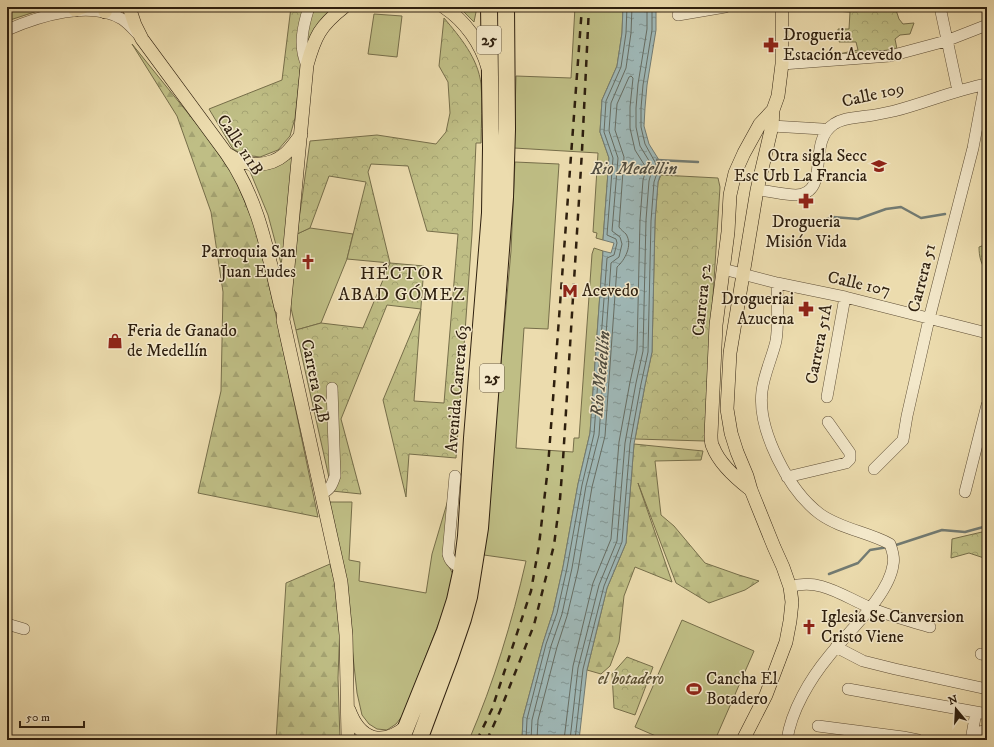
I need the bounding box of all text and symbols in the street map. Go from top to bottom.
place label: Drogueria Estación Acevedo [783,24,902,66]
road number: 25 [477,26,501,54]
pharmacy icon: Drogueria Estación Acevedo [762,36,780,54]
street label: Calle 109 [840,77,906,113]
street label: Calle 111B [212,110,268,180]
place label: Otra sigla Secc Esc Urb La Francia [734,145,868,187]
school or university icon: Otra sigla Secc Esc Urb La Francia [870,157,888,175]
water label: Rio Medellin [590,158,677,180]
pharmacy icon: Drogueria Misión Vida [797,192,815,210]
place label: Drogueria Misión Vida [765,211,848,253]
place label: Parroquia San Juan Eudes [201,241,296,283]
street label: Carrera 51 [903,241,941,315]
church icon: Parroquia San Juan Eudes [299,253,317,271]
street label: Carrera 52 [687,262,717,337]
district label: HÉCTOR ABAD GÓMEZ [338,263,466,306]
street label: Calle 107 [826,266,892,302]
place label: Acevedo [582,280,638,302]
metro station icon: Acevedo [561,282,579,300]
place label: Drogueriai Azucena [721,288,795,330]
pharmacy icon: Drogueriai Azucena [797,300,815,318]
street label: Carrera 51A [800,302,838,386]
place label: Feria de Ganado de Medellín [127,320,237,362]
street label: Avenida Carrera 63 [440,324,474,454]
water label: Río Medellín [586,330,616,419]
shop icon: Feria de Ganado de Medellín [106,332,124,350]
street label: Carrera 64B [295,337,335,425]
road number: 25 [480,364,504,392]
place label: Iglesia Se Canversion Cristo Viene [821,606,964,648]
church icon: Iglesia Se Canversion Cristo Viene [800,618,818,636]
park label: el botadero [598,668,664,690]
place label: Cancha El Botadero [706,668,778,710]
sports icon: Cancha El Botadero [685,680,703,698]
north arrow [936,689,976,729]
text: N [947,692,960,708]
scale bar [20,703,84,729]
text: 50 m [26,710,50,725]

